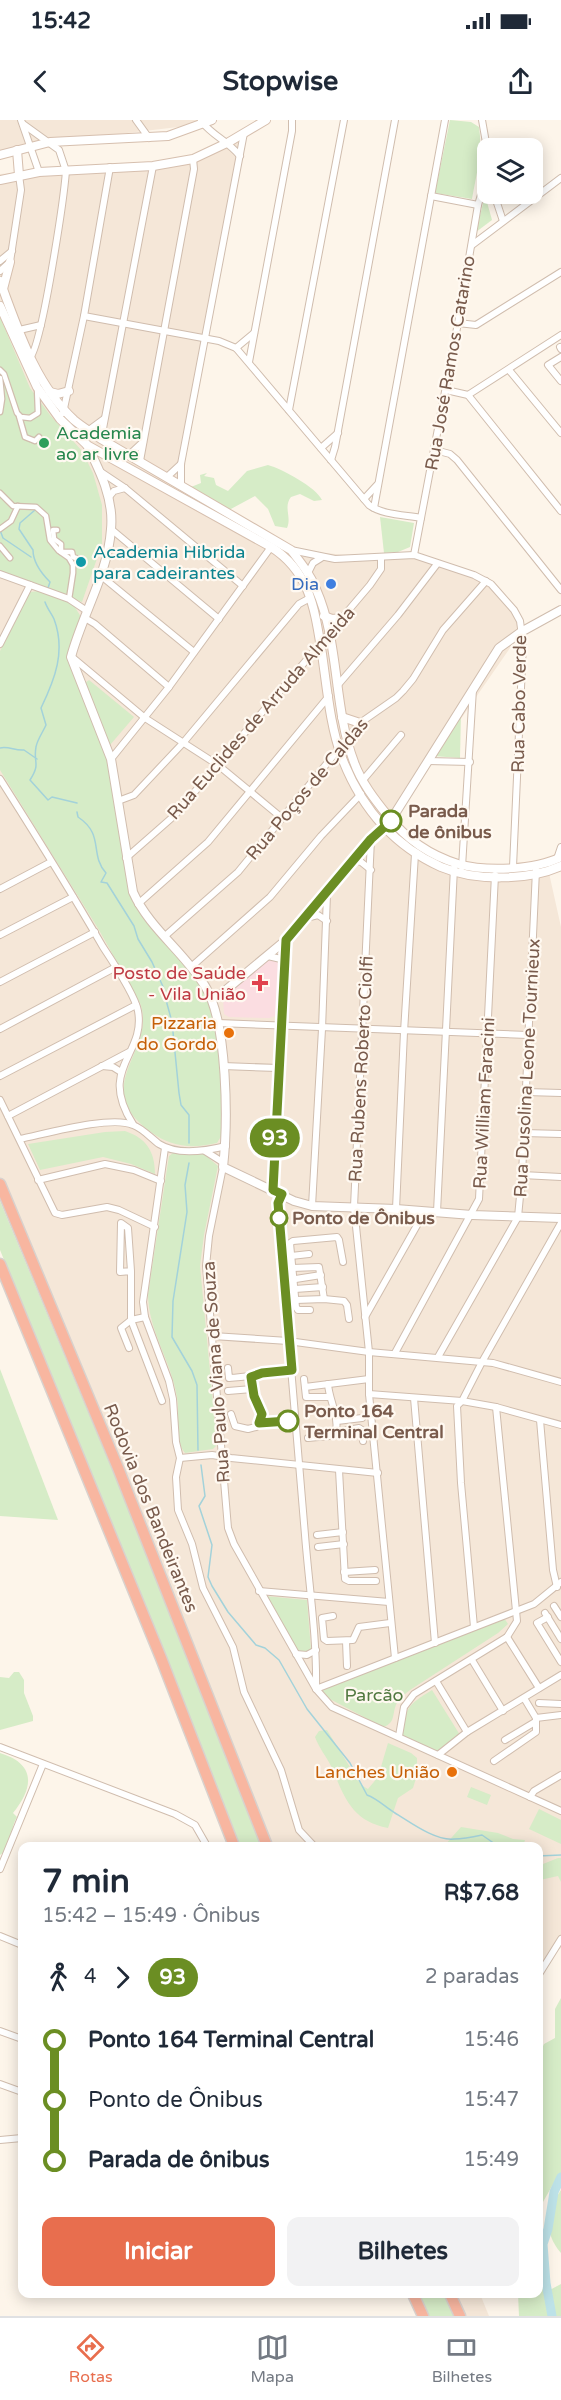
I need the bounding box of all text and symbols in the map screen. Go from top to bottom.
text: 15:42 [30,8,91,34]
icon: back [24,65,57,98]
text: Stopwise [223,65,338,98]
icon: share [504,65,537,98]
map controls [477,138,543,204]
button: layers [477,138,543,204]
street label: Rua José Ramos Catarino [420,254,480,472]
place label: Academia ao ar livre [56,422,142,465]
marker: Academia ao ar livre [37,436,51,450]
place label: Academia Hibrida para cadeirantes [93,541,245,584]
marker: Academia Hibrida para cadeirantes [74,555,88,569]
place label: Dia [291,573,319,595]
marker: Dia [324,577,338,591]
street label: Rua Euclides de Arruda Almeida [162,602,360,824]
street label: Rua Cabo Verde [507,635,531,773]
street label: Rua Poços de Caldas [241,714,373,864]
place label: Parada de ônibus [408,800,492,843]
marker: Parada de ônibus [380,810,402,832]
street label: Rua Dusolina Leone Tournieux [509,938,545,1198]
street label: Rua Rubens Roberto Ciolfi [344,955,378,1183]
place label: Posto de Saúde - Vila União [112,962,246,1005]
marker: Posto de Saúde - Vila União [251,974,269,992]
place label: Pizzaria do Gordo [137,1012,217,1055]
street label: Rua William Faracini [469,1017,499,1189]
marker: Pizzaria do Gordo [222,1026,236,1040]
line badge: 93 [248,1118,302,1158]
text: 93 [262,1126,288,1151]
place label: Ponto de Ônibus [292,1207,435,1229]
marker: Ponto de Ônibus [270,1209,288,1227]
street label: Rua Paulo Viana de Souza [197,1260,235,1484]
street label: Rodovia dos Bandeirantes [99,1400,203,1616]
place label: Ponto 164 Terminal Central [303,1400,444,1443]
marker: Ponto 164 Terminal Central [277,1410,299,1432]
park label: Parcão [344,1684,404,1706]
place label: Lanches União [315,1761,440,1783]
marker: Lanches União [445,1765,459,1779]
text: 7 min [42,1862,130,1901]
text: R$7.68 [444,1880,519,1906]
text: 15:42 – 15:49 · Ônibus [42,1904,260,1928]
icon: walk [42,1961,75,1994]
icon: forward [106,1961,139,1994]
text: 4 [84,1965,97,1989]
text: 93 [160,1965,186,1990]
text: 2 paradas [425,1965,519,1989]
text: Ponto 164 Terminal Central [88,2027,374,2053]
text: 15:46 [464,2028,519,2052]
text: Ponto de Ônibus [88,2087,263,2113]
text: 15:47 [464,2088,519,2112]
text: Parada de ônibus [88,2147,269,2173]
text: 15:49 [464,2148,519,2172]
button: Iniciar [42,2217,275,2286]
button: Bilhetes [287,2217,519,2286]
tab: Rotas [69,2331,113,2387]
tab: Mapa [250,2331,294,2387]
tab: Bilhetes [432,2331,492,2387]

